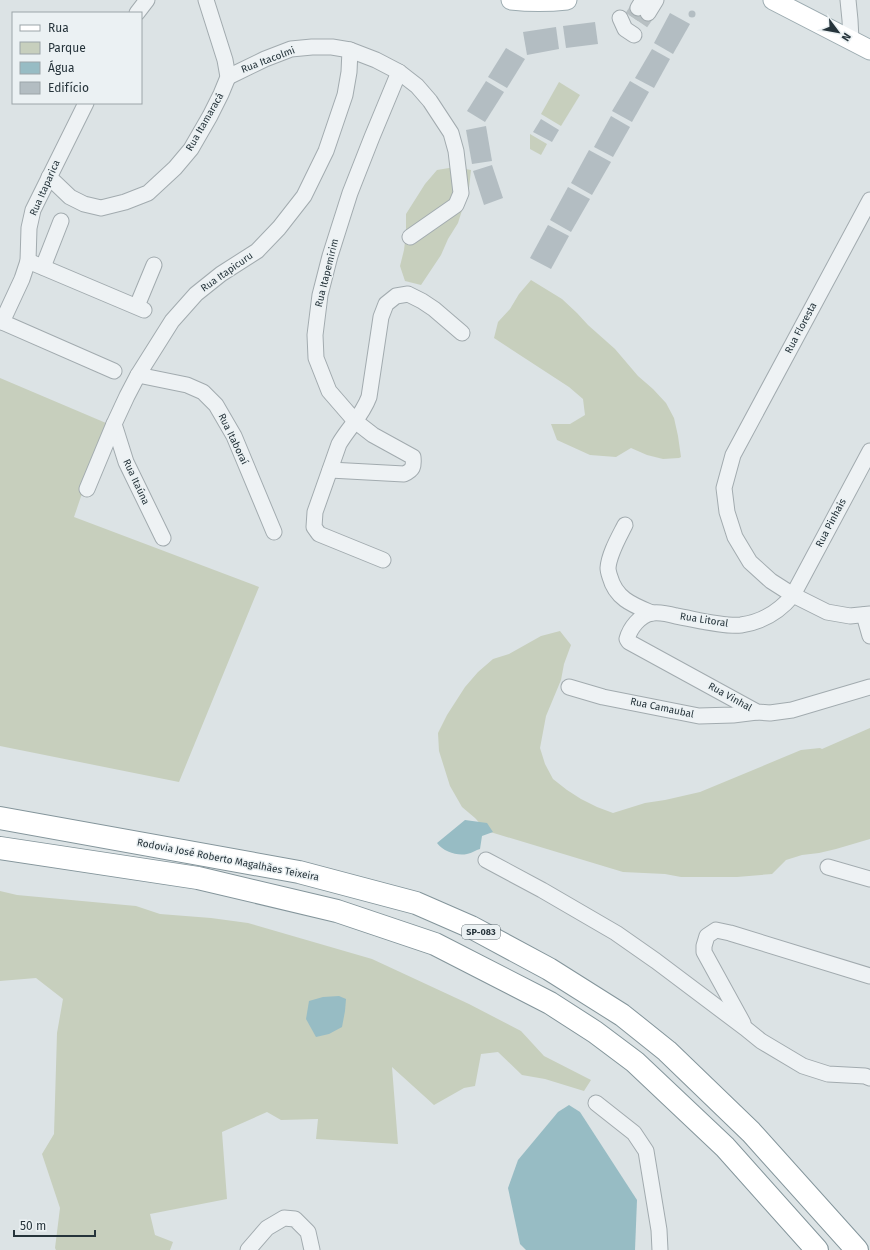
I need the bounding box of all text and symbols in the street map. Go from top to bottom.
legend [12,12,142,104]
north arrow [818,12,858,52]
text: Rua [48,21,69,35]
text: N [839,30,854,44]
text: Parque [48,41,86,55]
street label: Rua Itacolmi [239,44,297,76]
text: Água [48,60,75,75]
text: Edifício [48,81,89,95]
street label: Rua Itamaracá [184,91,226,153]
street label: Rua Itaparica [27,158,63,218]
street label: Rua Itapemirim [313,238,341,308]
street label: Rua Itapicuru [199,250,255,294]
street label: Rua Floresta [783,300,819,356]
street label: Rua Itaboraí [215,411,252,467]
street label: Rua Itaúna [120,457,153,507]
street label: Rua Pinhais [813,496,849,549]
street label: Rua Litoral [679,610,729,630]
street label: Rua Vinhal [706,680,754,714]
street label: Rua Camaubal [629,695,695,721]
street label: Rodovia José Roberto Magalhães Teixeira [136,836,320,884]
road number: SP-083 [462,925,500,939]
scale bar [14,1212,95,1238]
text: 50 m [20,1219,46,1233]

